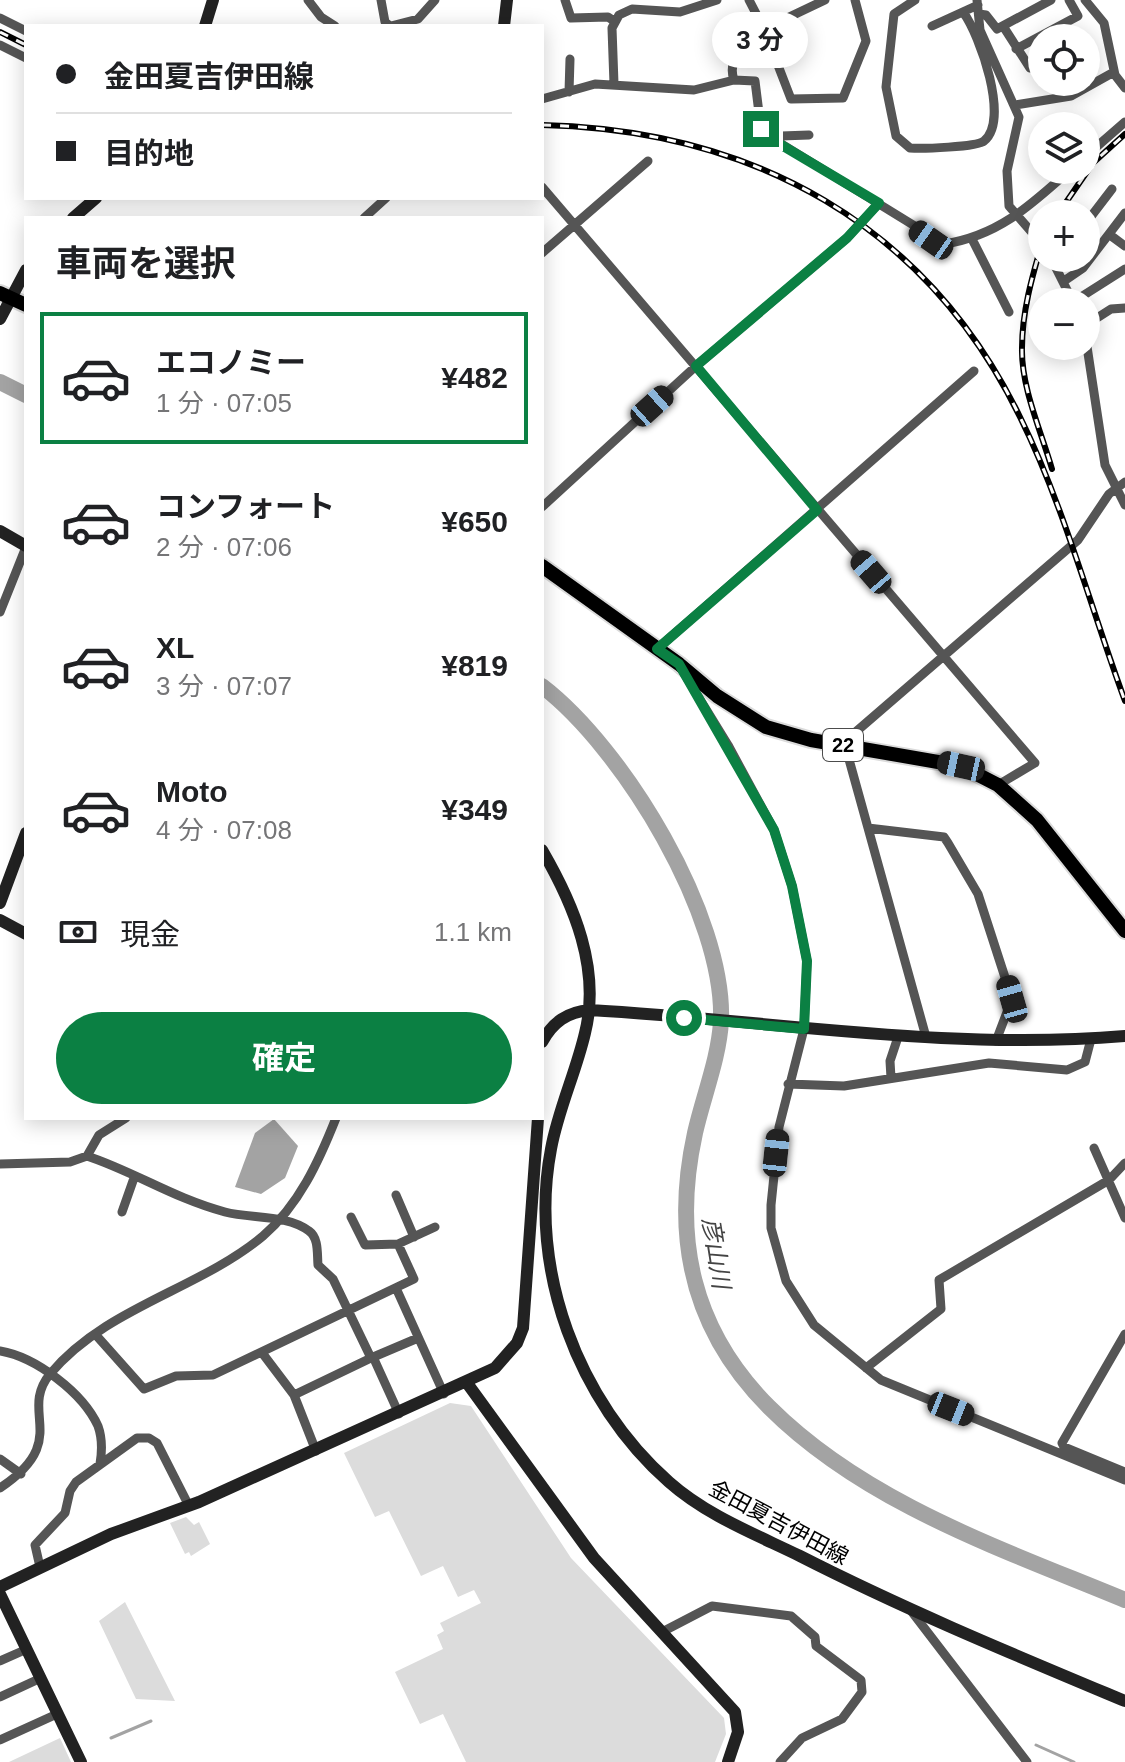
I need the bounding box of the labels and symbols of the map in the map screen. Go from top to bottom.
callout: 3 分 [713,13,809,69]
route end [743,111,779,147]
car [904,216,958,264]
car [626,381,678,431]
car [846,546,896,598]
road number: 22 [823,729,863,761]
car [935,749,987,783]
car [994,973,1030,1025]
route start [666,1000,702,1036]
car [762,1128,790,1178]
water label: 彦山川 [698,1215,736,1294]
car [924,1389,978,1429]
street label: 金田夏吉伊田線 [705,1475,853,1570]

